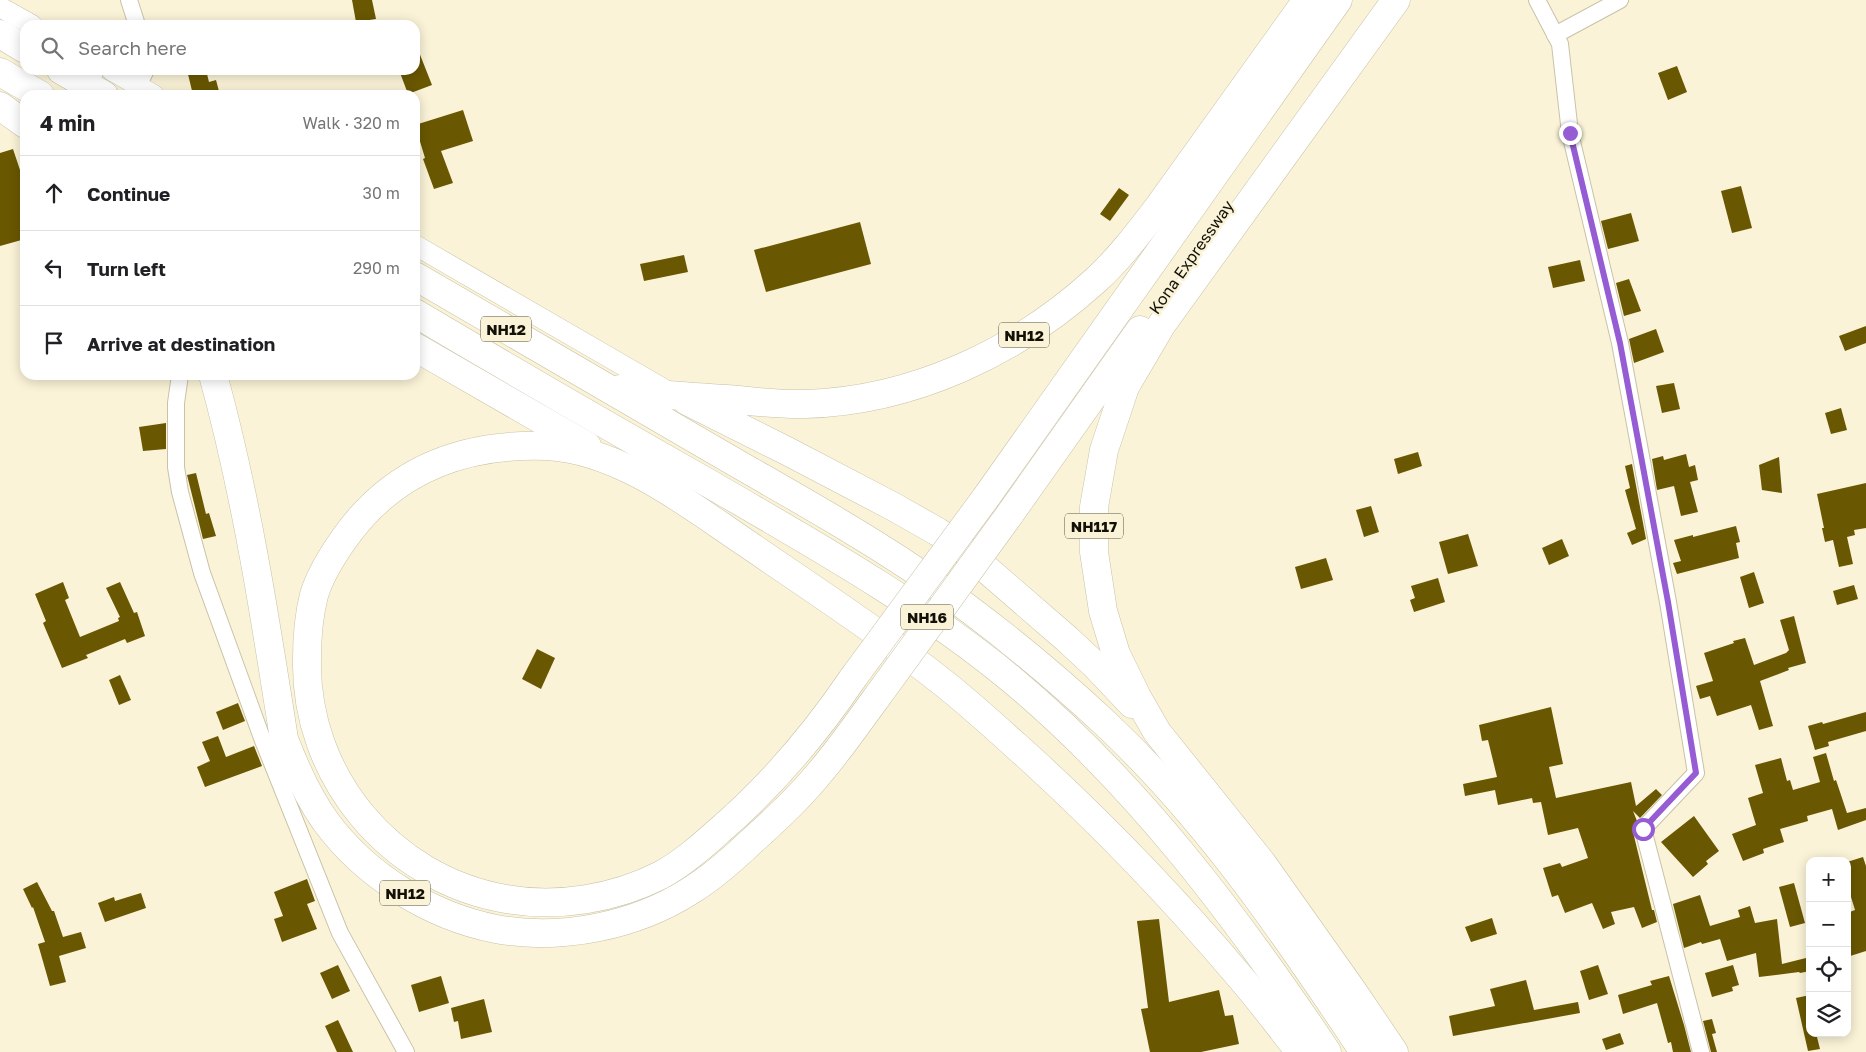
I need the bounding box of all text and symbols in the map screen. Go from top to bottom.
search box [20,20,420,75]
icon: search [38,34,66,62]
text: Search here [78,36,187,59]
text: 4 min [40,110,95,136]
text: Walk · 320 m [303,113,400,133]
route end [1559,122,1582,145]
icon: ahead [40,179,68,207]
text: Continue [87,182,170,205]
text: 30 m [363,183,400,203]
street label: Kona Expressway [1144,196,1238,318]
icon: left [40,254,68,282]
text: Turn left [87,257,166,280]
text: 290 m [353,258,400,278]
road number: NH12 [481,316,531,342]
road number: NH12 [999,322,1049,348]
icon: arrive [40,329,68,357]
text: Arrive at destination [87,332,275,355]
road number: NH117 [1065,514,1123,538]
road number: NH16 [901,604,953,630]
route start [1632,818,1655,841]
map controls [1806,857,1851,1037]
button: + [1806,857,1851,902]
road number: NH12 [380,880,430,906]
button: − [1806,902,1851,947]
button: locate [1806,947,1851,992]
button: layers [1806,992,1851,1037]

